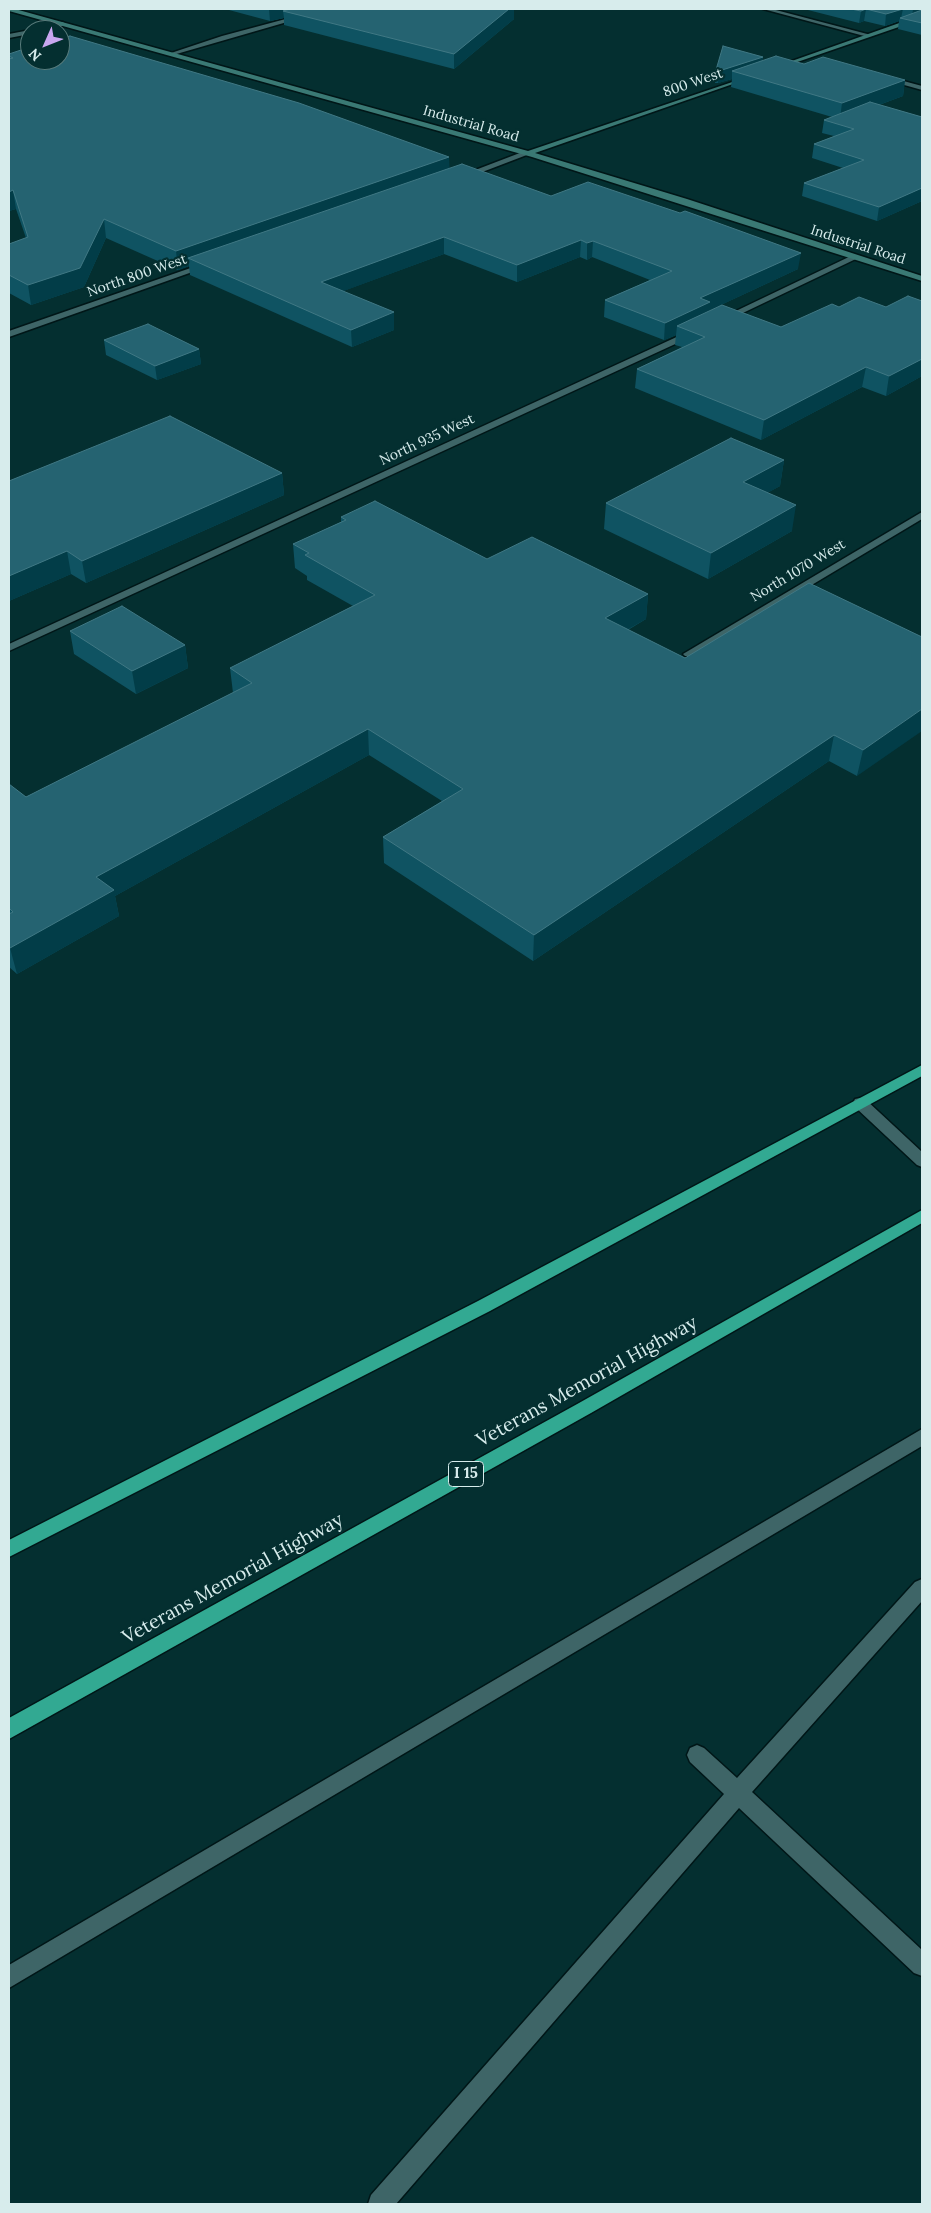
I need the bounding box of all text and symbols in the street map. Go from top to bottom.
north arrow [20,20,70,70]
text: N [25,45,45,65]
street label: 800 West [661,65,725,101]
street label: Industrial Road [421,102,521,146]
street label: Industrial Road [808,222,908,268]
street label: North 800 West [85,251,189,301]
street label: North 935 West [377,411,477,469]
street label: North 1070 West [748,536,848,606]
street label: Veterans Memorial Highway [473,1312,701,1452]
road number: I 15 [448,1462,484,1486]
street label: Veterans Memorial Highway [119,1509,347,1649]

